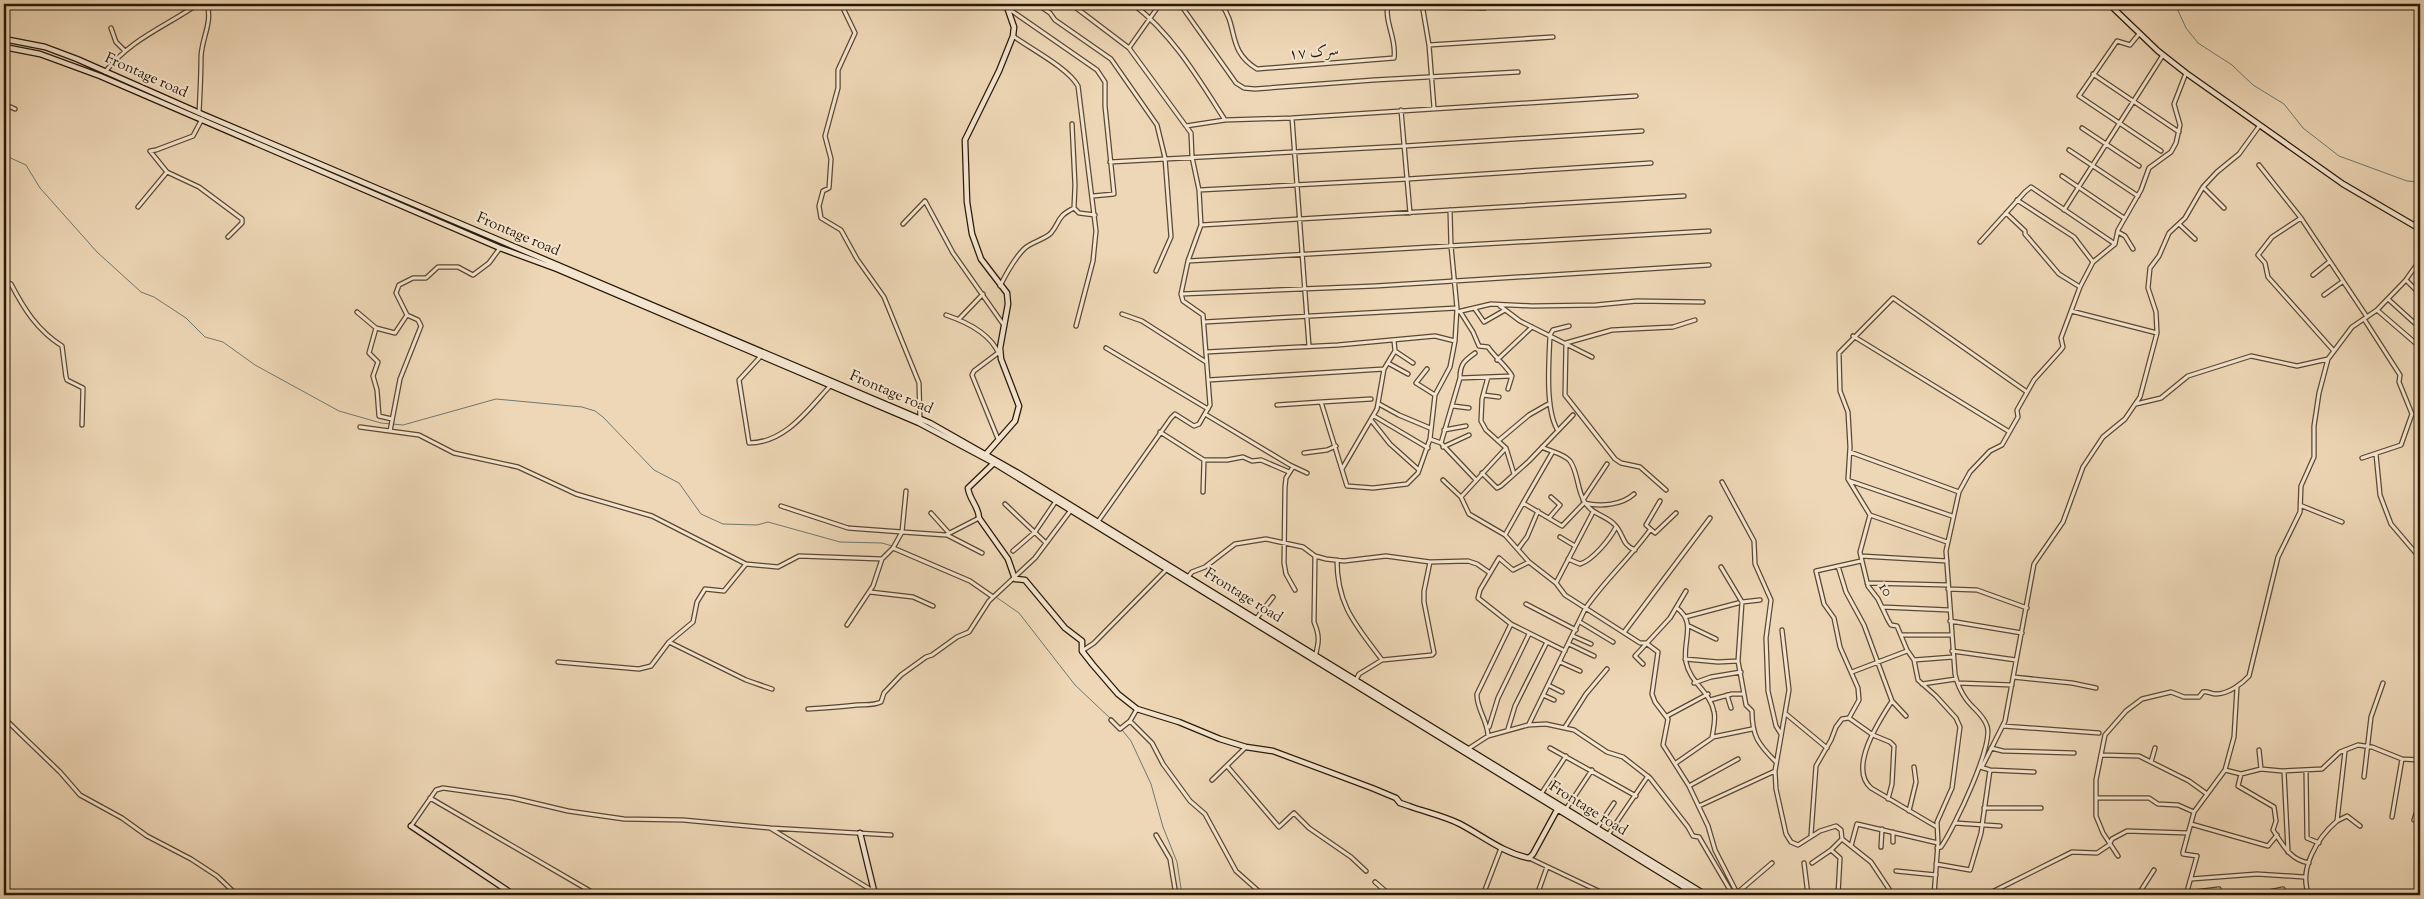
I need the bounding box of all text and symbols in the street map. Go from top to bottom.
street label: سرک ۱۷ [1288,40,1340,66]
street label: Frontage road [101,48,191,104]
street label: Frontage road [473,208,564,262]
street label: Frontage road [846,366,937,420]
street label: Frontage road [1200,564,1287,629]
street label: 10 [1873,579,1897,601]
street label: Frontage road [1545,777,1632,842]

